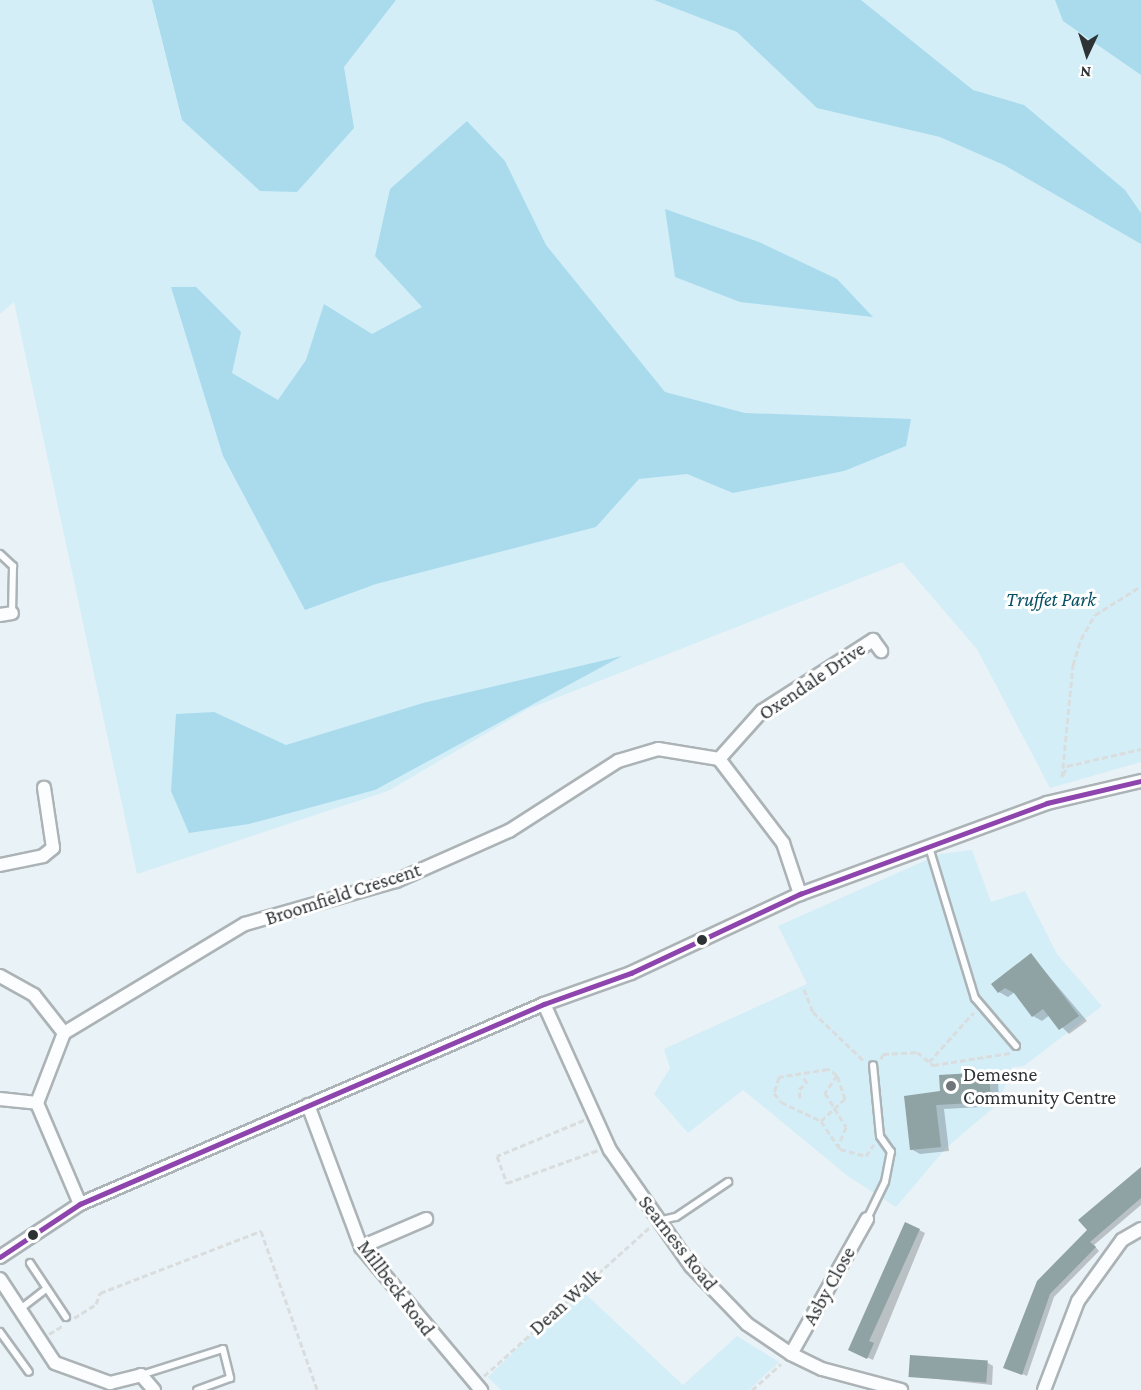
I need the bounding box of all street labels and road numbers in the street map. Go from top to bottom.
street label: Oxendale Drive [754,637,870,725]
street label: Broomfield Crescent [262,858,424,930]
street label: Searness Road [633,1191,723,1295]
street label: Millbeck Road [352,1235,440,1341]
street label: Asby Close [798,1243,860,1329]
street label: Dean Walk [525,1264,605,1340]

